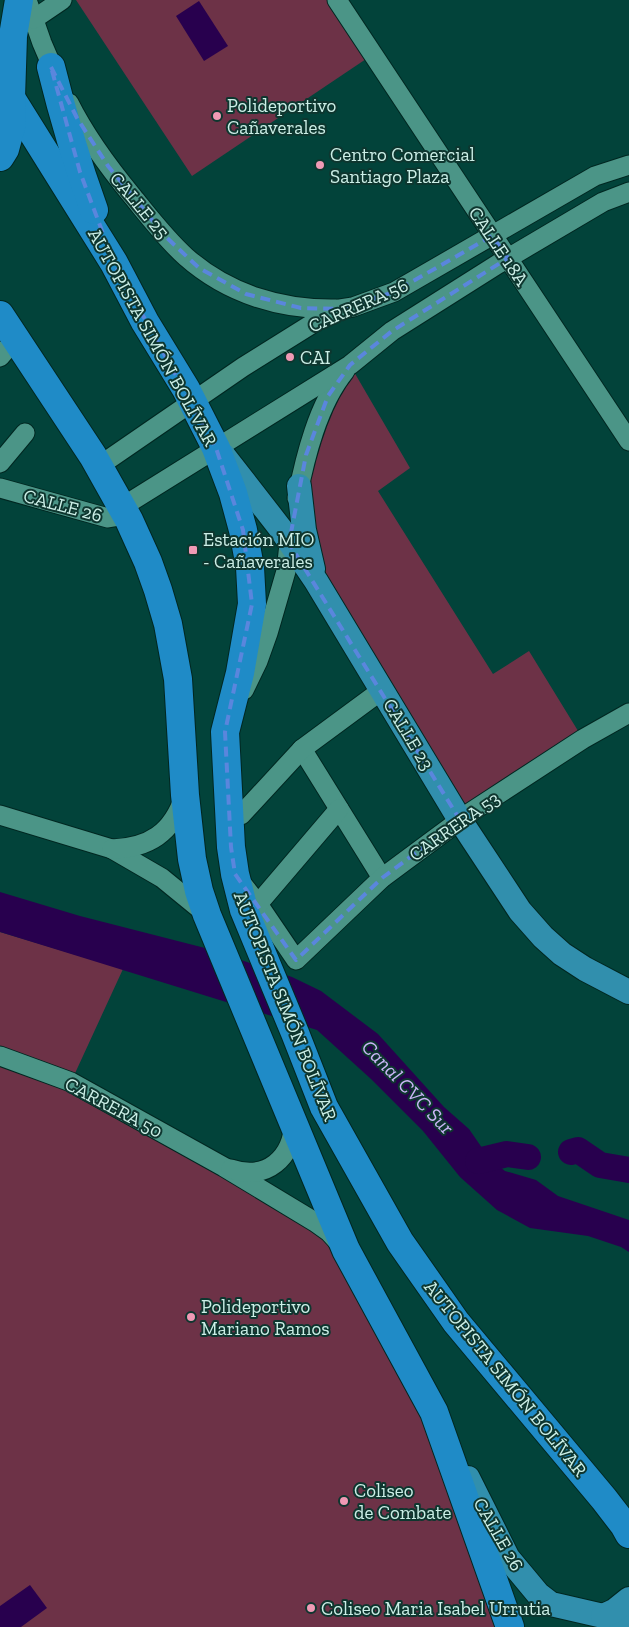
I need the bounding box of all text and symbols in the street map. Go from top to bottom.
place label: Polideportivo Cañaverales [227,94,337,139]
marker: Polideportivo Cañaverales [211,110,223,122]
place label: Centro Comercial Santiago Plaza [330,143,475,188]
marker: Centro Comercial Santiago Plaza [314,159,326,171]
street label: CALLE 25 [105,167,174,243]
street label: CALLE 18A [464,202,534,291]
street label: AUTOPISTA SIMÓN BOLÍVAR [83,224,222,450]
street label: CARRERA 56 [305,273,412,338]
place label: CAI [300,346,331,369]
marker: CAI [284,351,296,363]
street label: CALLE 26 [21,484,105,527]
place label: Estación MIO - Cañaverales [203,528,314,573]
marker: Estación MIO - Cañaverales [187,544,199,556]
street label: CALLE 23 [378,694,439,774]
street label: CARRERA 53 [404,787,504,866]
street label: AUTOPISTA SIMÓN BOLÍVAR [229,888,342,1125]
water label: Canal CVC Sur [357,1035,459,1139]
street label: CARRERA 50 [61,1072,167,1143]
street label: AUTOPISTA SIMÓN BOLÍVAR [419,1276,592,1481]
place label: Polideportivo Mariano Ramos [201,1295,330,1340]
marker: Polideportivo Mariano Ramos [185,1311,197,1323]
place label: Coliseo de Combate [354,1479,451,1524]
street label: CALLE 26 [468,1494,529,1575]
marker: Coliseo de Combate [338,1495,350,1507]
place label: Coliseo Maria Isabel Urrutia [321,1597,551,1620]
marker: Coliseo Maria Isabel Urrutia [305,1602,317,1614]

